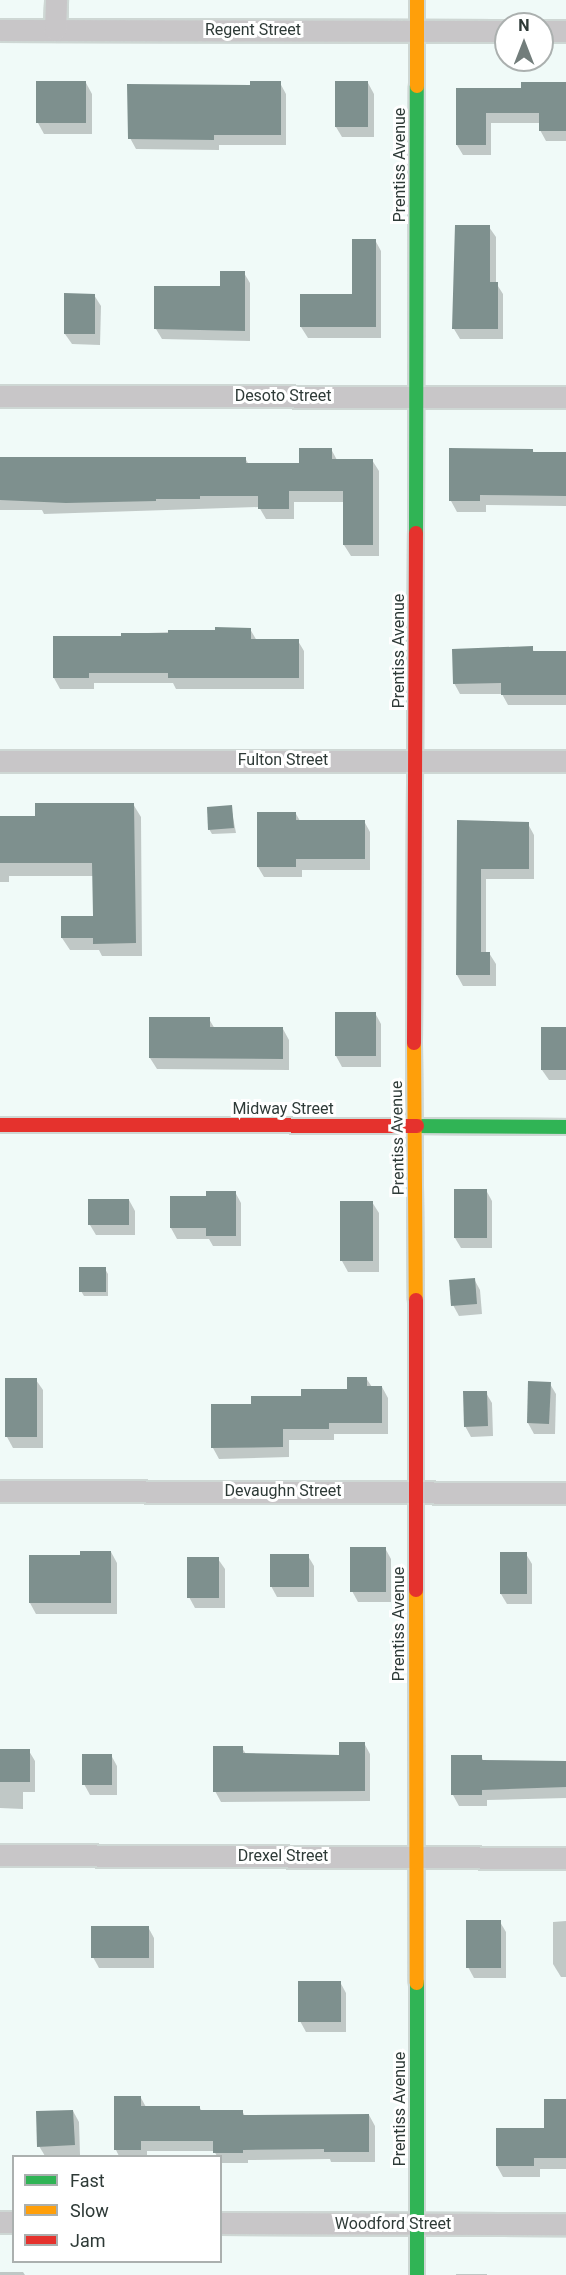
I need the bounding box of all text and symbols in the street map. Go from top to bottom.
north arrow [494,12,554,72]
text: N [518,16,530,35]
street label: Regent Street [205,20,301,40]
street label: Prentiss Avenue [390,108,410,222]
street label: Desoto Street [235,386,331,406]
street label: Prentiss Avenue [389,594,409,708]
street label: Fulton Street [238,750,328,770]
street label: Prentiss Avenue [387,1081,409,1195]
street label: Midway Street [232,1099,334,1119]
street label: Devaughn Street [225,1481,341,1501]
street label: Prentiss Avenue [389,1567,409,1681]
street label: Drexel Street [238,1846,328,1866]
street label: Prentiss Avenue [390,2052,410,2166]
legend [12,2155,222,2263]
text: Fast [70,2170,105,2191]
text: Slow [70,2200,109,2221]
street label: Woodford Street [335,2214,451,2234]
text: Jam [70,2230,106,2251]

